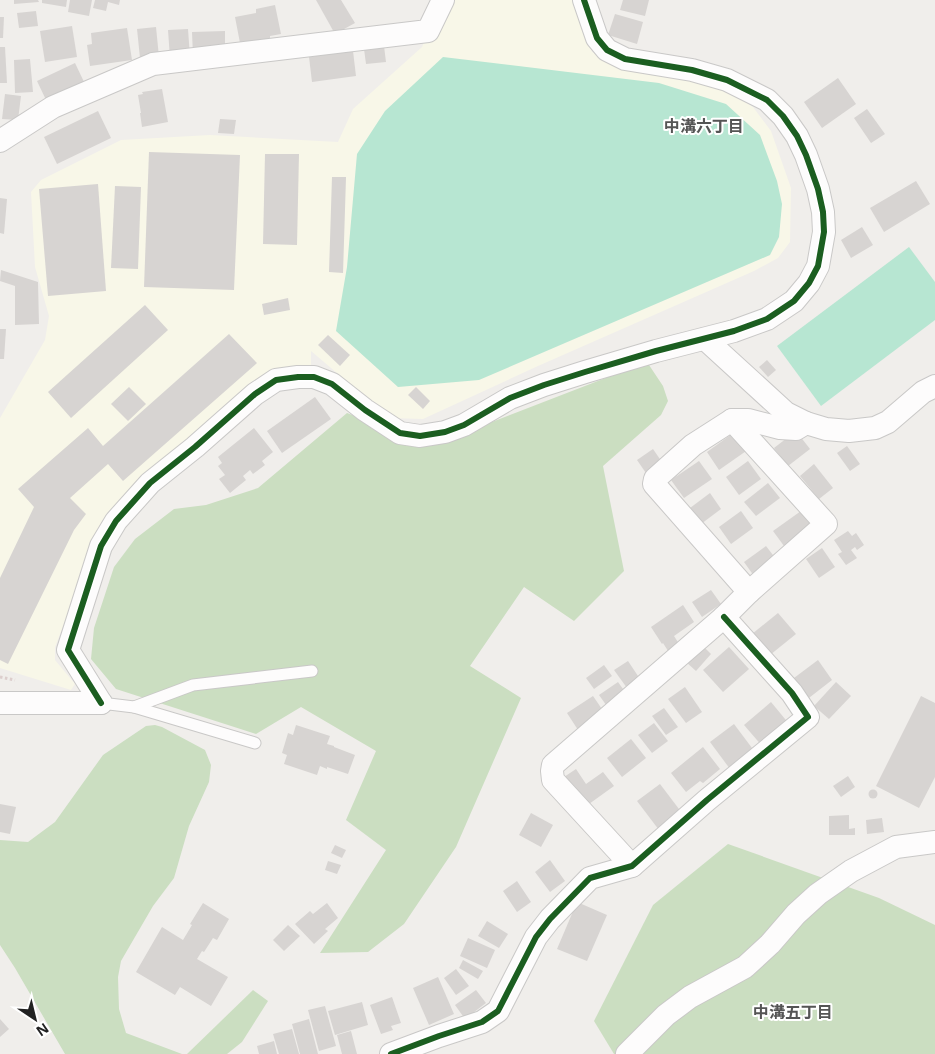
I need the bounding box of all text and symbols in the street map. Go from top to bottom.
district label: 中溝六丁目 [664,115,744,137]
north arrow [10,994,60,1044]
district label: 中溝五丁目 [753,1001,833,1023]
text: N [33,1019,53,1041]

